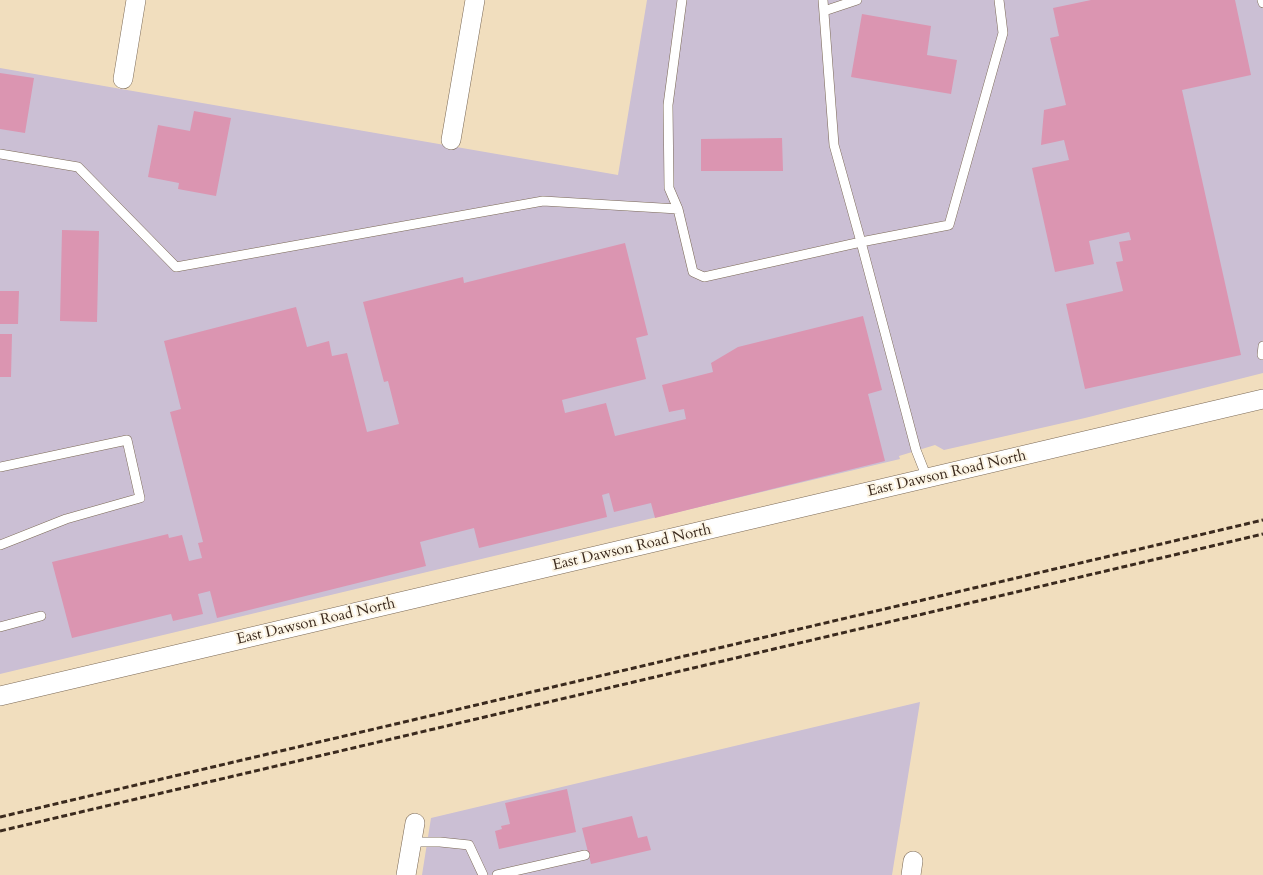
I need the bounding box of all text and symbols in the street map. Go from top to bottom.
street label: East Dawson Road North [866,447,1028,501]
street label: East Dawson Road North [551,521,713,575]
street label: East Dawson Road North [235,595,397,649]

